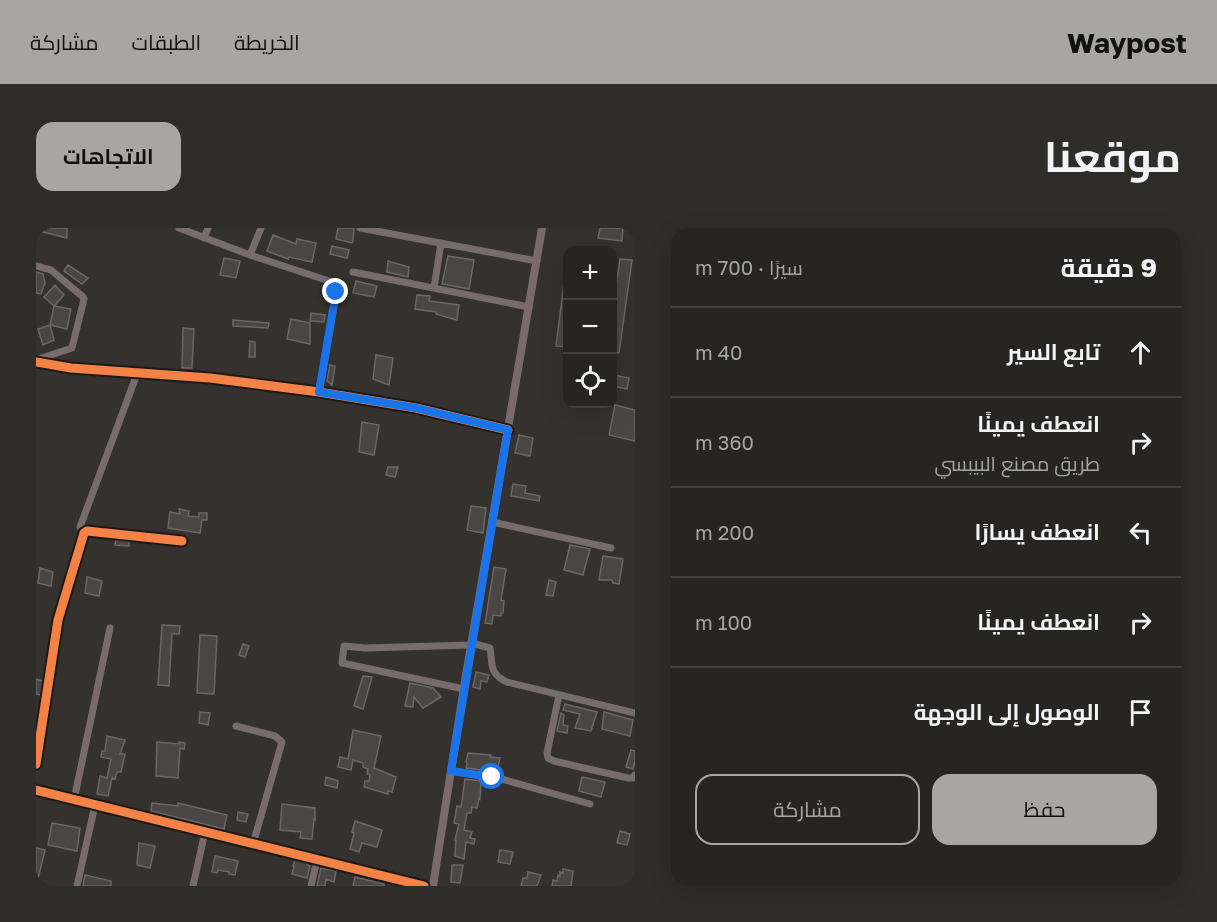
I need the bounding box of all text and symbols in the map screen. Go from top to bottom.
text: Waypost [1067,26,1187,59]
text: مشاركة [30,29,99,55]
text: الطبقات [132,29,201,55]
text: الخريطة [234,29,300,55]
button: الاتجاهات [36,122,181,191]
text: موقعنا [1044,131,1181,181]
map controls [563,246,617,408]
button: + [563,246,617,300]
text: 9 دقيقة [1060,252,1157,283]
text: سيرًا · 700 m [695,255,803,279]
route end [322,278,348,304]
button: − [563,300,617,354]
icon: ahead [1124,336,1157,369]
text: تابع السير [1007,338,1100,365]
text: 40 m [695,340,742,364]
button: locate [563,354,617,408]
text: انعطف يمينًا [977,410,1100,437]
icon: right [1124,426,1157,459]
text: 360 m [695,430,754,454]
text: طريق مصنع البيبسي [934,451,1100,475]
icon: left [1124,516,1157,549]
text: انعطف يسارًا [975,518,1100,545]
text: 200 m [695,520,754,544]
icon: right [1124,606,1157,639]
text: انعطف يمينًا [977,608,1100,635]
text: 100 m [695,610,752,634]
icon: arrive [1124,696,1157,729]
text: الوصول إلى الوجهة [914,698,1100,725]
route start [478,763,504,789]
button: مشاركة [695,774,920,845]
button: حفظ [932,774,1157,845]

